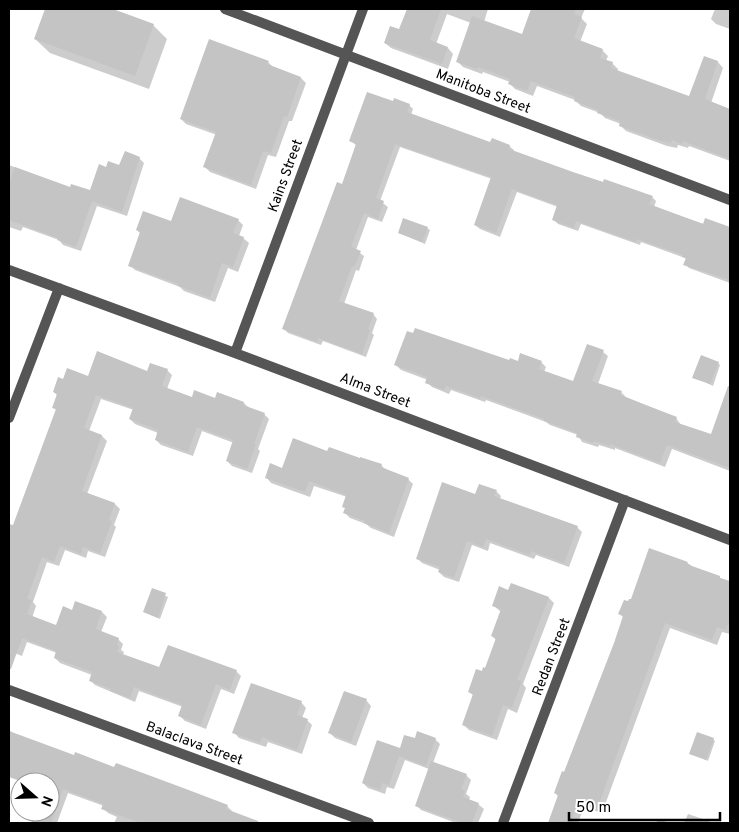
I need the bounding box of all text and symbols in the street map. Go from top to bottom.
street label: Manitoba Street [433,66,533,118]
street label: Kains Street [265,137,307,215]
street label: Alma Street [337,370,413,412]
street label: Redan Street [529,616,575,698]
street label: Balaclava Street [143,719,245,769]
north arrow [10,772,60,822]
scale bar [569,790,720,822]
text: N [36,793,56,809]
text: 50 m [576,799,611,818]

